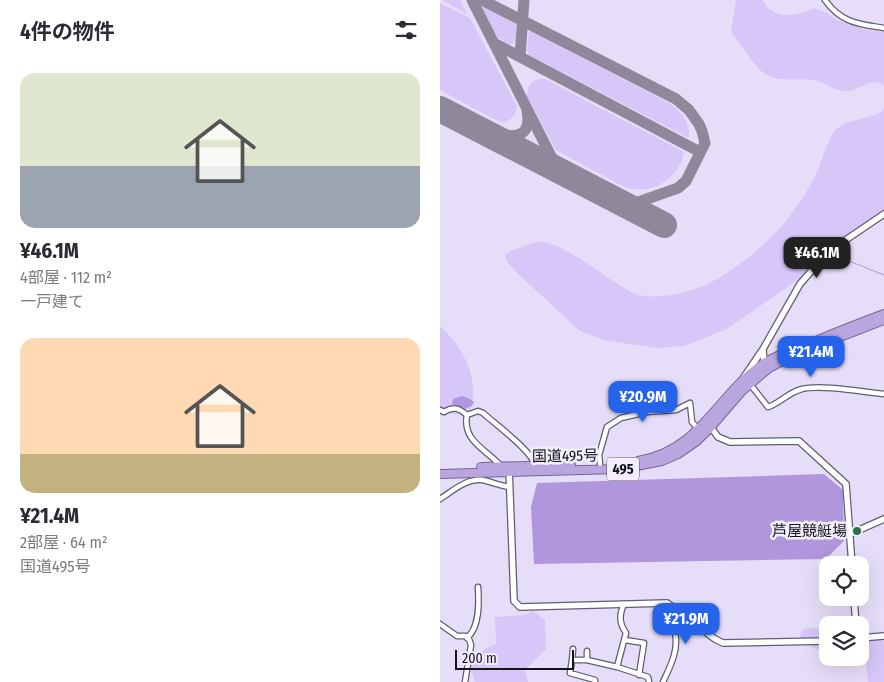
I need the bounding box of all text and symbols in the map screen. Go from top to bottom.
icon: filters [392,16,420,44]
text: 4件の物件 [20,19,115,45]
icon: home [175,106,265,196]
pin: ¥46.1M [776,236,858,279]
text: ¥46.1M [20,238,79,264]
text: ¥46.1M [795,243,839,262]
text: 4部屋 · 112 m² [20,268,112,287]
text: 一戸建て [20,292,84,311]
pin: ¥21.4M [770,336,852,378]
text: ¥21.4M [789,342,834,361]
icon: home [175,371,265,461]
pin: ¥20.9M [602,380,684,423]
text: ¥20.9M [619,387,667,406]
street label: 国道495号 [532,446,598,466]
road number: 495 [607,458,639,480]
text: ¥21.4M [20,503,79,529]
place label: 芦屋競艇場 [772,522,847,540]
marker: 芦屋競艇場 [851,525,863,537]
text: 2部屋 · 64 m² [20,533,107,552]
map controls [819,556,869,666]
button: locate [819,556,869,606]
text: 国道495号 [20,557,91,576]
pin: ¥21.9M [645,602,727,645]
text: ¥21.9M [663,609,709,628]
button: layers [819,616,869,666]
scale bar [455,647,574,670]
text: 200 m [462,650,497,667]

